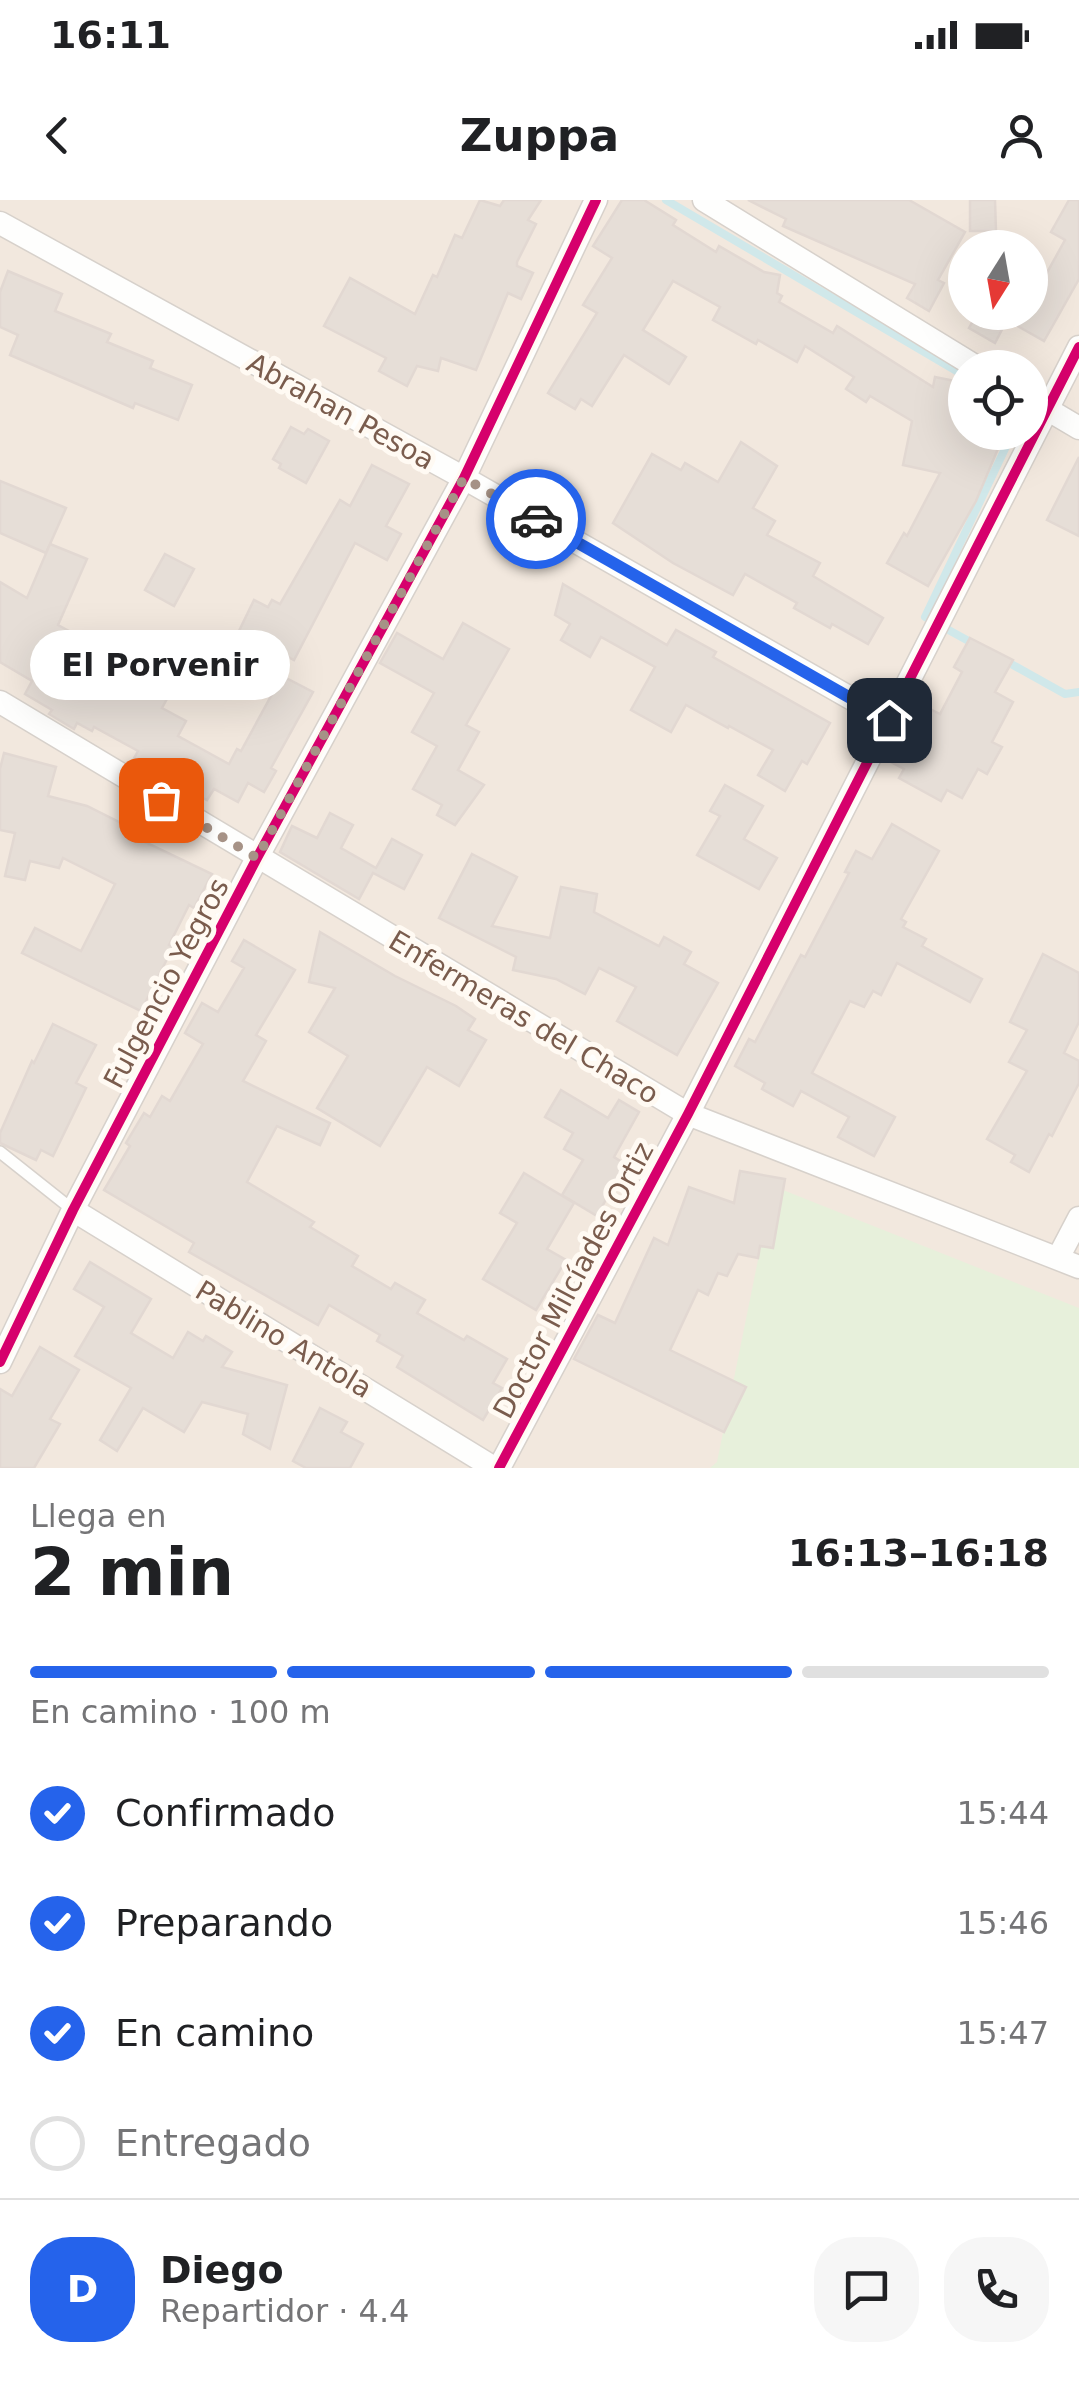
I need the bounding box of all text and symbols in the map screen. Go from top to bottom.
text: 16:11 [50,13,171,57]
icon: back [30,108,85,163]
icon: person [994,108,1049,163]
text: Zuppa [460,109,619,162]
north arrow [948,230,1048,330]
map controls [948,230,1048,450]
street label: Abrahan Pesoa [241,346,440,477]
button: locate [948,350,1048,450]
courier [486,469,586,569]
icon: car [509,492,564,547]
callout: El Porvenir [31,630,291,700]
text: El Porvenir [61,646,259,684]
pin [847,678,932,763]
icon: home [862,693,917,748]
pin [119,758,204,843]
icon: bag [134,773,189,828]
street label: Fulgencio Yegros [97,873,236,1094]
street label: Enfermeras del Chaco [383,924,665,1111]
street label: Doctor Milcíades Ortiz [487,1136,660,1424]
street label: Pablino Antola [190,1274,378,1405]
text: Llega en [30,1497,166,1535]
text: 16:13–16:18 [788,1531,1049,1575]
text: 2 min [30,1535,234,1610]
text: En camino · 100 m [30,1693,331,1731]
icon: check [30,1786,85,1841]
text: Confirmado [115,1791,335,1835]
text: 15:44 [957,1794,1049,1832]
icon: check [30,1896,85,1951]
text: Preparando [115,1901,333,1945]
text: 15:46 [957,1904,1049,1942]
icon: check [30,2006,85,2061]
text: En camino [115,2011,314,2055]
text: 15:47 [957,2014,1049,2052]
text: Entregado [115,2121,311,2165]
button: chat [814,2237,919,2342]
button: phone [944,2237,1049,2342]
text: Diego [160,2248,284,2292]
text: D [67,2267,98,2311]
text: Repartidor · 4.4 [160,2292,409,2330]

